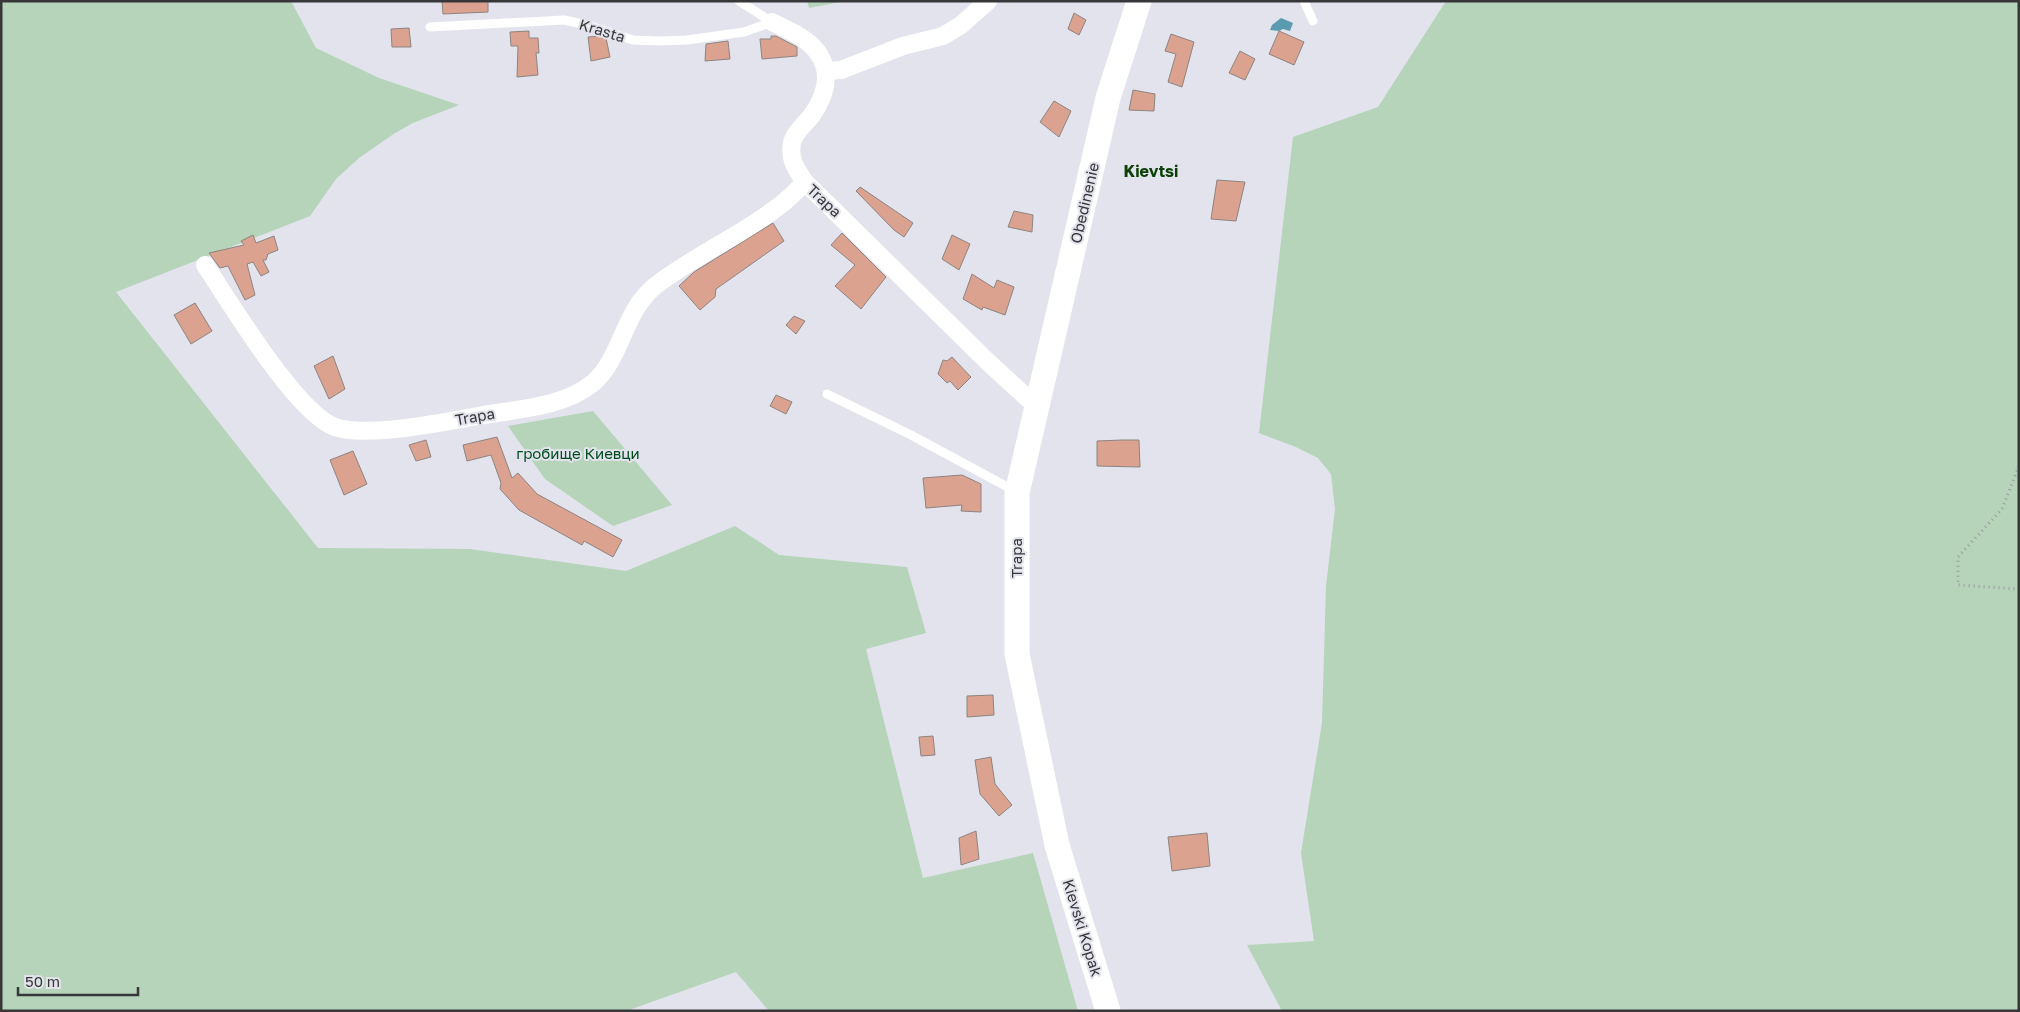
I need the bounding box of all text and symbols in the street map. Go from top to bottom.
street label: Krasta [577,15,627,46]
street label: Obedinenie [1066,160,1102,245]
district label: Kievtsi [1124,161,1178,181]
street label: Trapa [804,180,845,220]
street label: Trapa [454,404,496,428]
park label: гробище Киевци [516,444,640,462]
street label: Trapa [1007,538,1025,578]
street label: Kievski Kopak [1060,877,1106,979]
scale bar [18,964,138,996]
text: 50 m [25,972,60,990]

